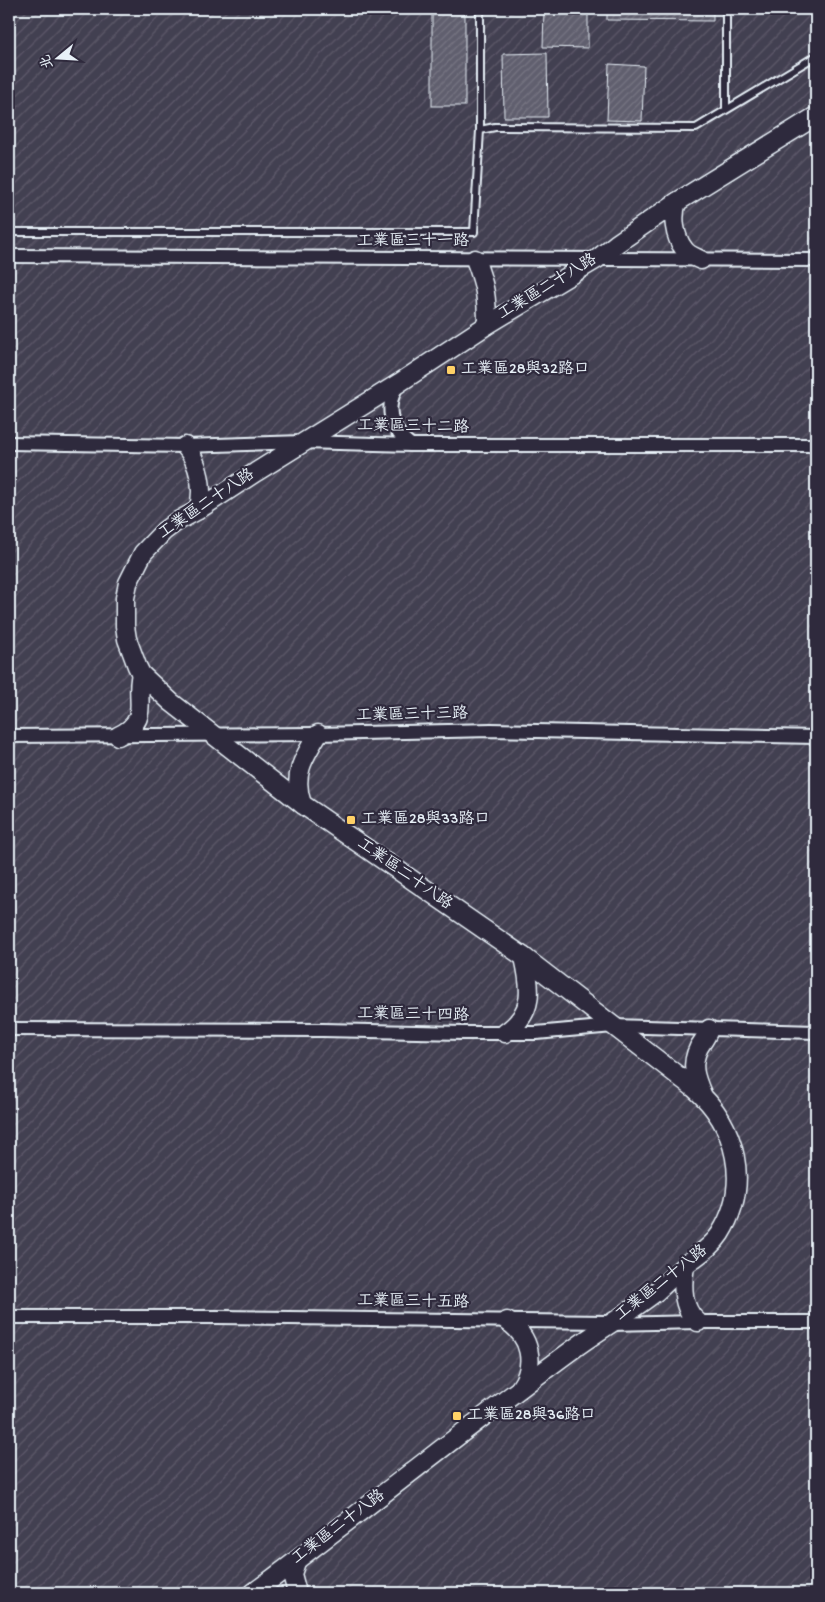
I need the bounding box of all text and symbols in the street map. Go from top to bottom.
north arrow [32,32,82,82]
text: 北 [38,52,58,71]
street label: 工業區三十一路 [357,231,469,252]
street label: 工業區二十八路 [494,249,601,325]
place label: 工業區28與32路口 [461,359,590,380]
marker: 工業區28與32路口 [445,364,457,376]
street label: 工業區三十二路 [357,416,469,438]
street label: 工業區二十八路 [154,464,259,544]
street label: 工業區三十三路 [356,704,468,726]
place label: 工業區28與33路口 [361,809,490,830]
marker: 工業區28與33路口 [345,814,357,826]
street label: 工業區二十八路 [353,833,456,915]
street label: 工業區三十四路 [357,1004,469,1026]
street label: 工業區二十八路 [611,1240,712,1326]
street label: 工業區三十五路 [357,1291,469,1313]
place label: 工業區28與36路口 [467,1405,596,1426]
marker: 工業區28與36路口 [451,1410,463,1422]
street label: 工業區二十八路 [287,1485,389,1569]

